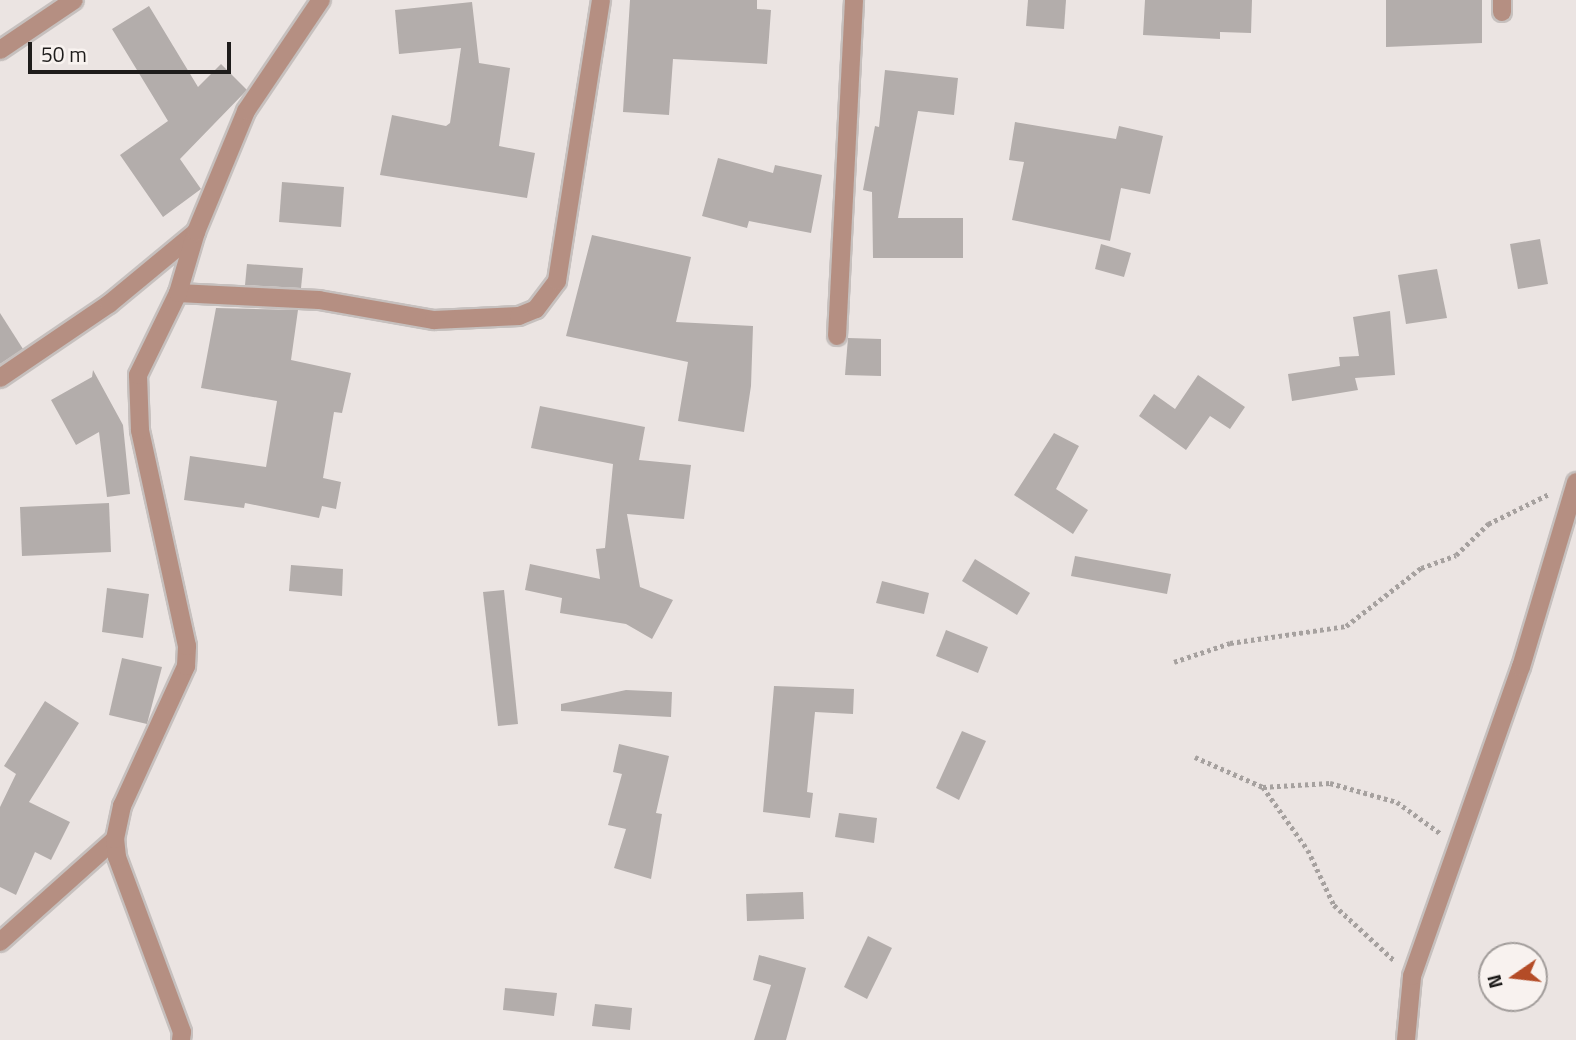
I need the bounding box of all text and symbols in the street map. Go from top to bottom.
scale bar [32,28,234,72]
text: 50 m [41,38,87,70]
north arrow [1478,942,1548,1012]
text: N [1478,972,1510,992]

